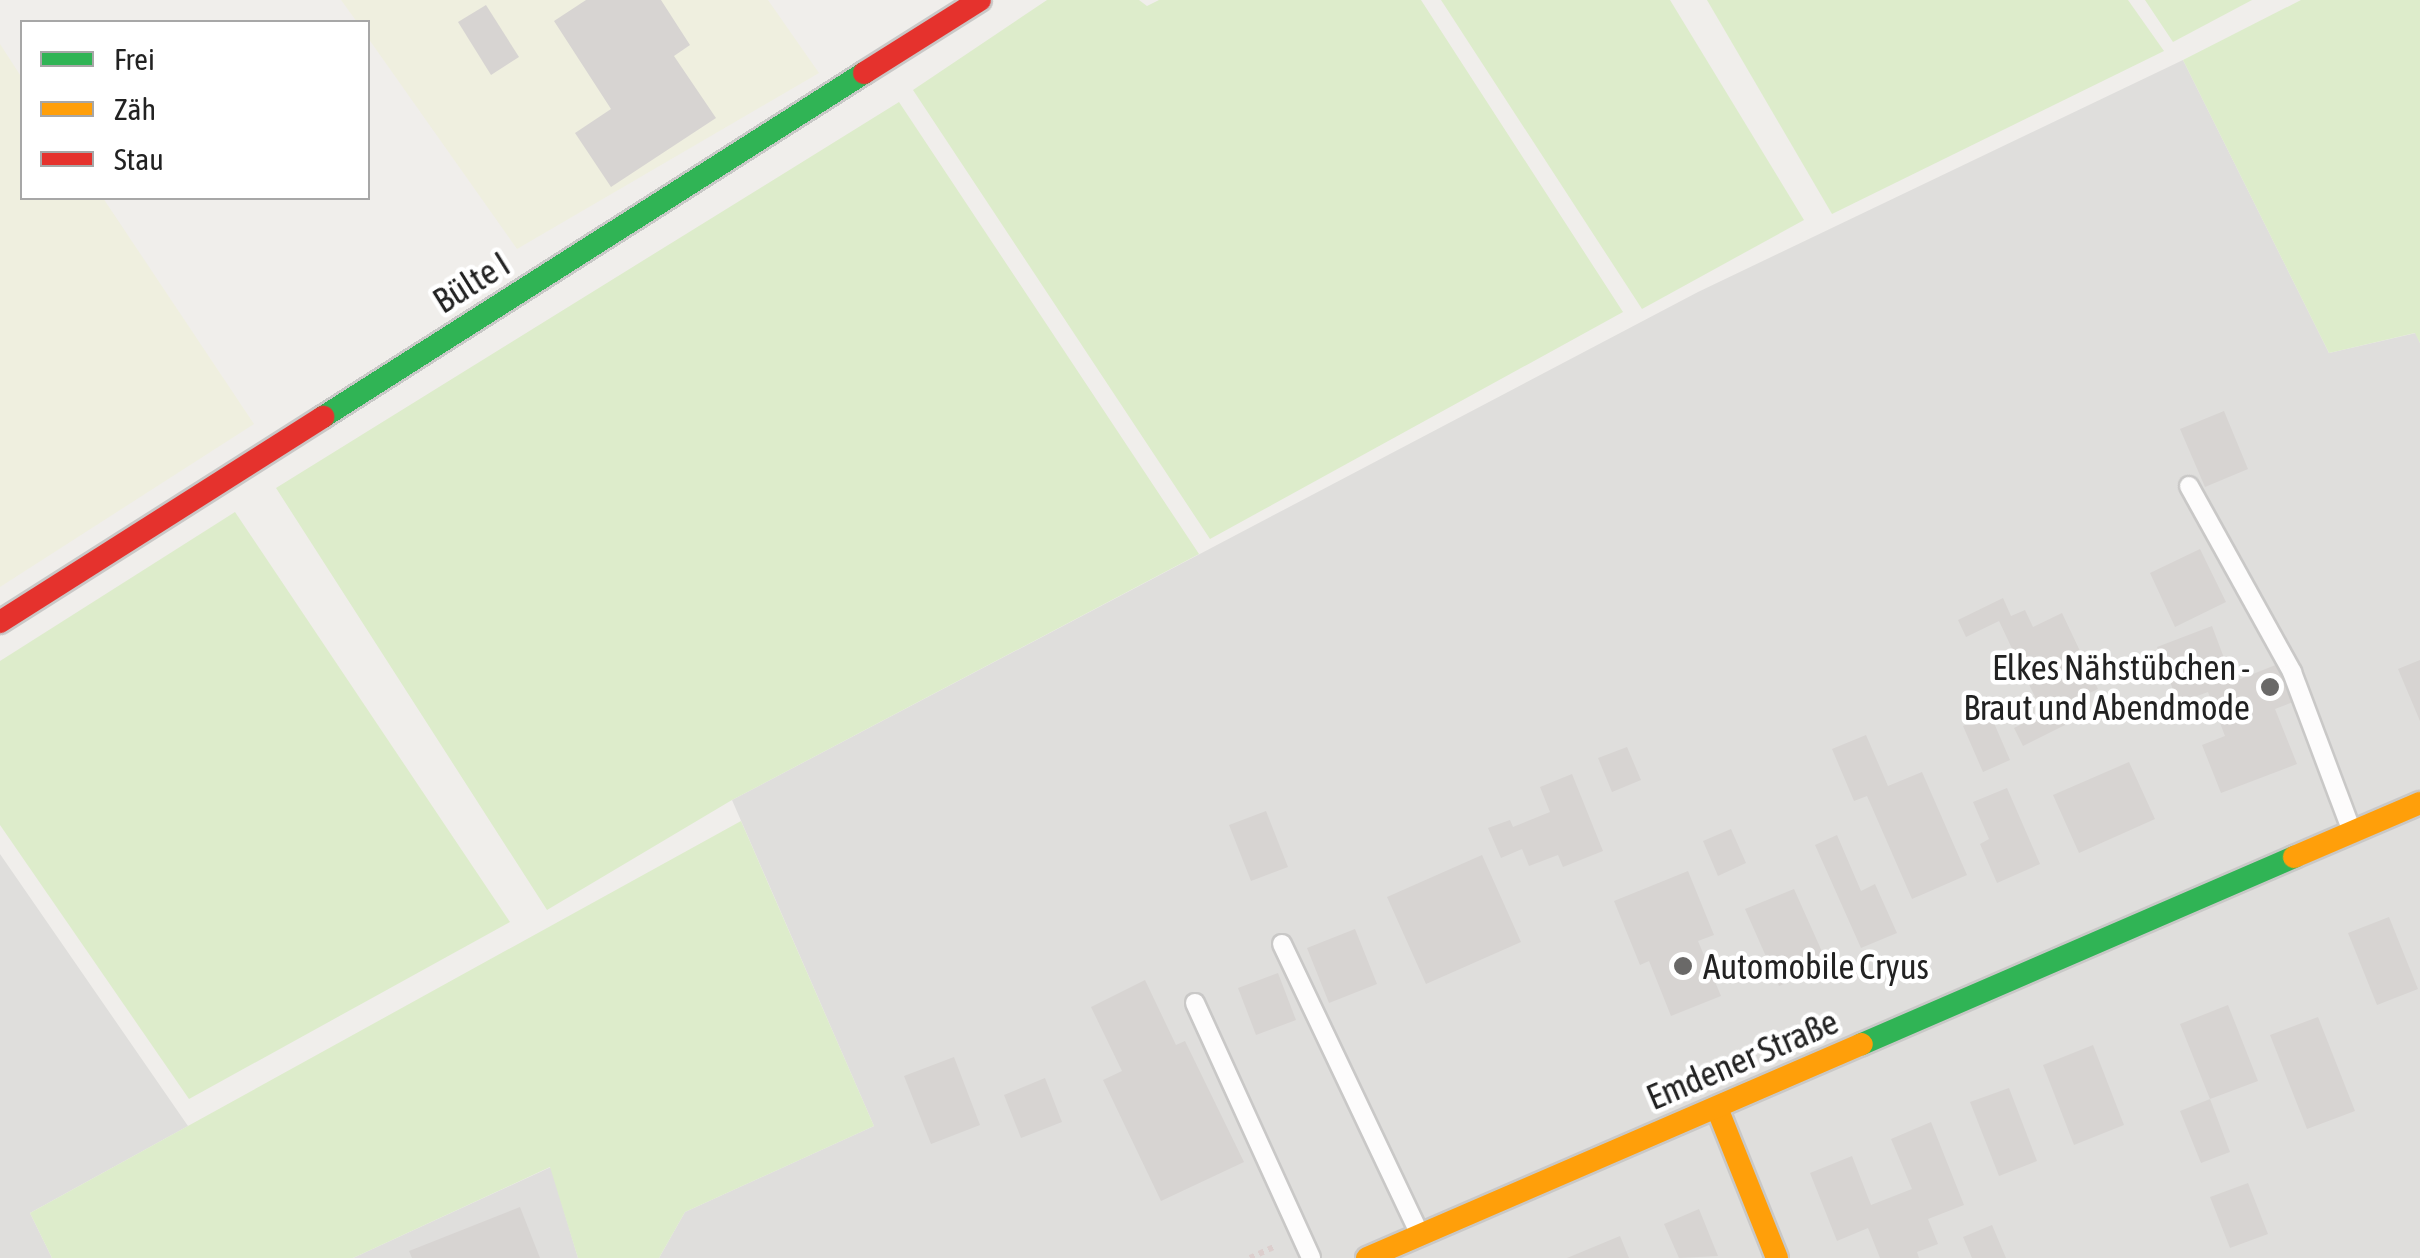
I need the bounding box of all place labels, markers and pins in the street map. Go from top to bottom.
place label: Elkes Nähstübchen - Braut und Abendmode [1963,646,2250,728]
marker: Elkes Nähstübchen - Braut und Abendmode [2259,676,2281,698]
place label: Automobile Cryus [1703,945,1929,987]
marker: Automobile Cryus [1672,955,1694,977]

